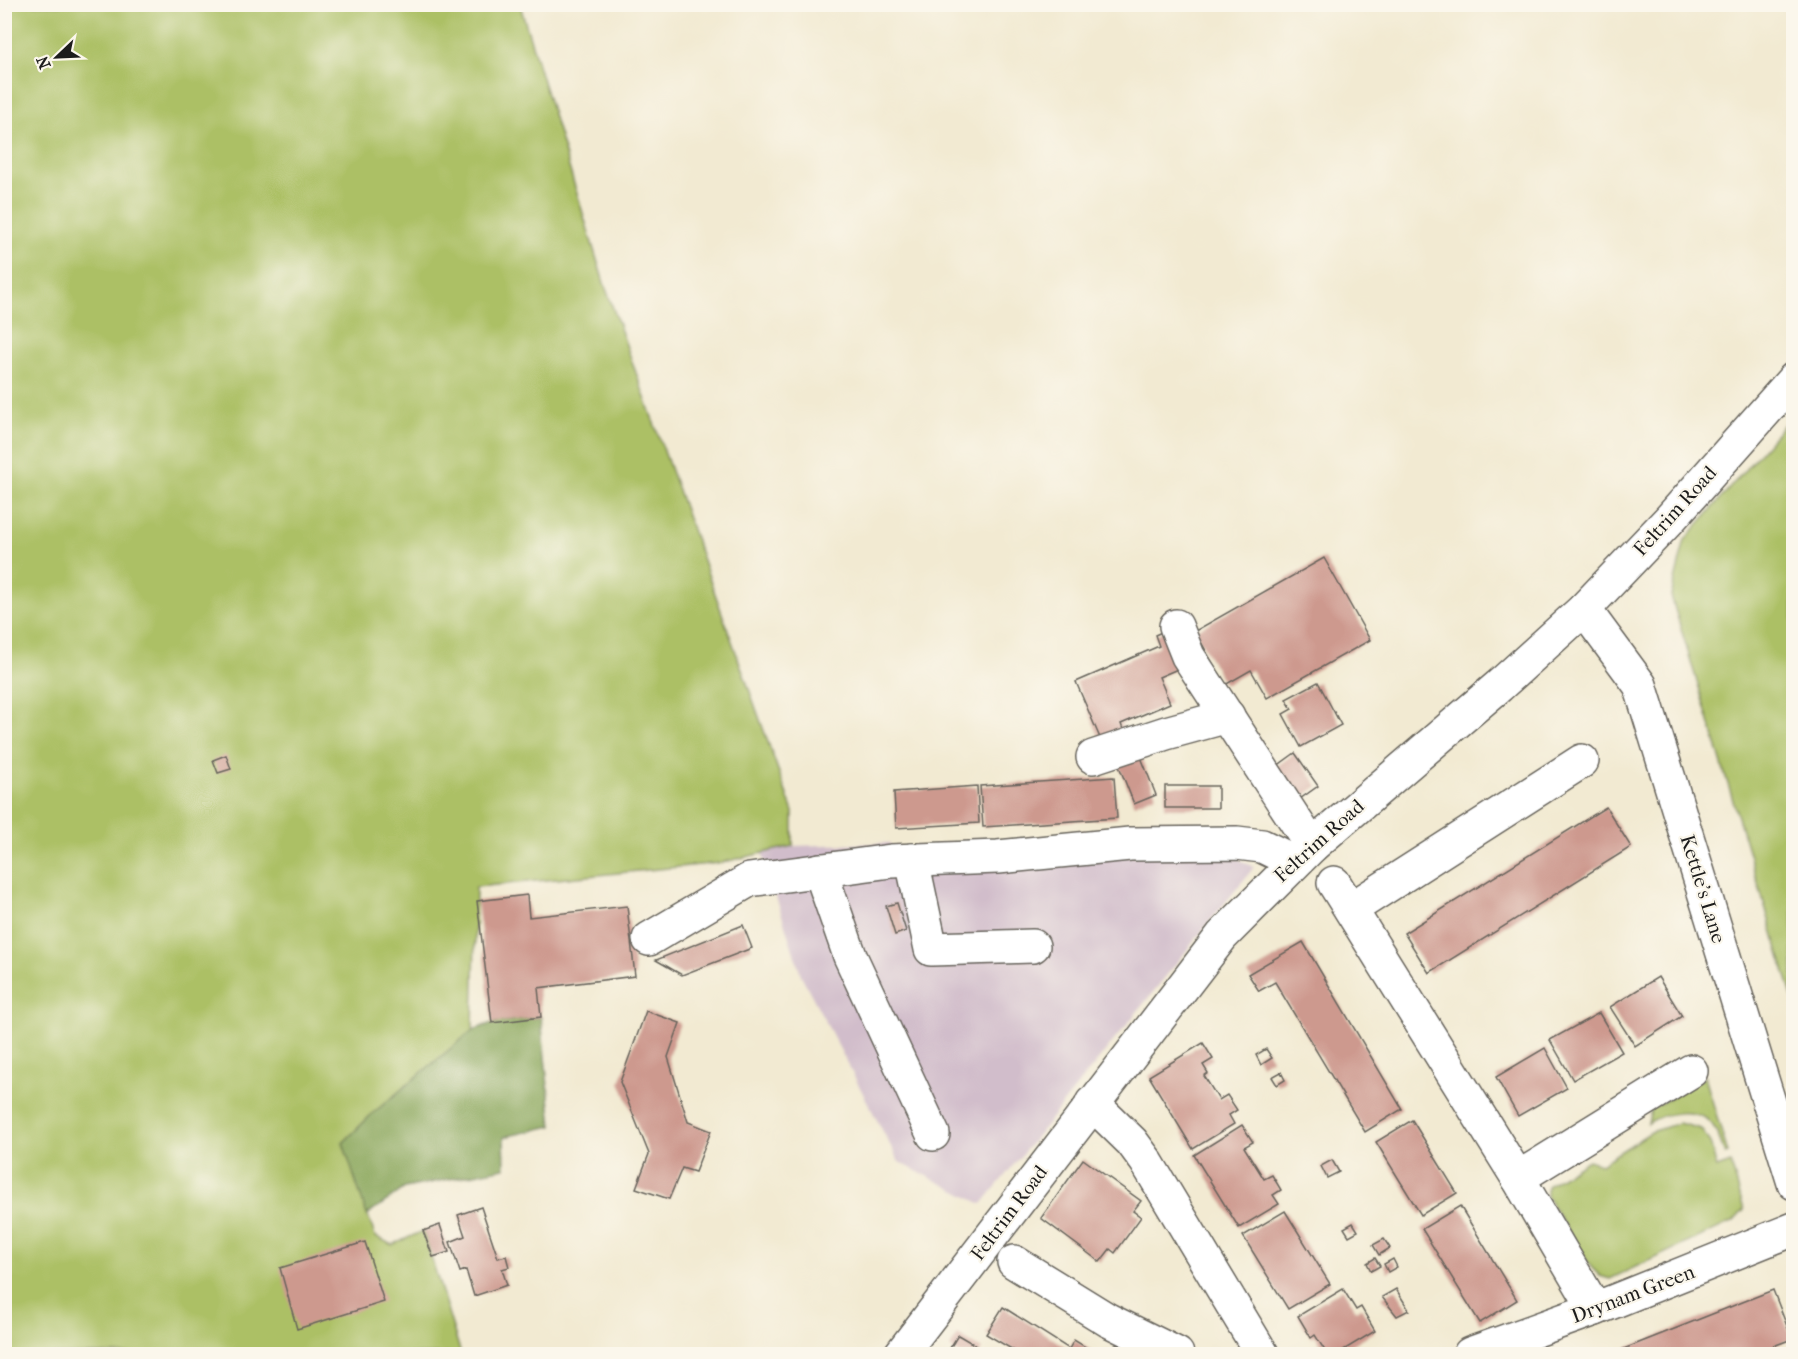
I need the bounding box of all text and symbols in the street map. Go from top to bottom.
north arrow [27,27,87,87]
text: N [32,53,55,72]
street label: Feltrim Road [1629,461,1722,561]
street label: Feltrim Road [1269,794,1369,887]
street label: Kettle's Lane [1676,832,1730,946]
street label: Feltrim Road [966,1160,1053,1265]
street label: Drynam Green [1568,1260,1698,1328]

